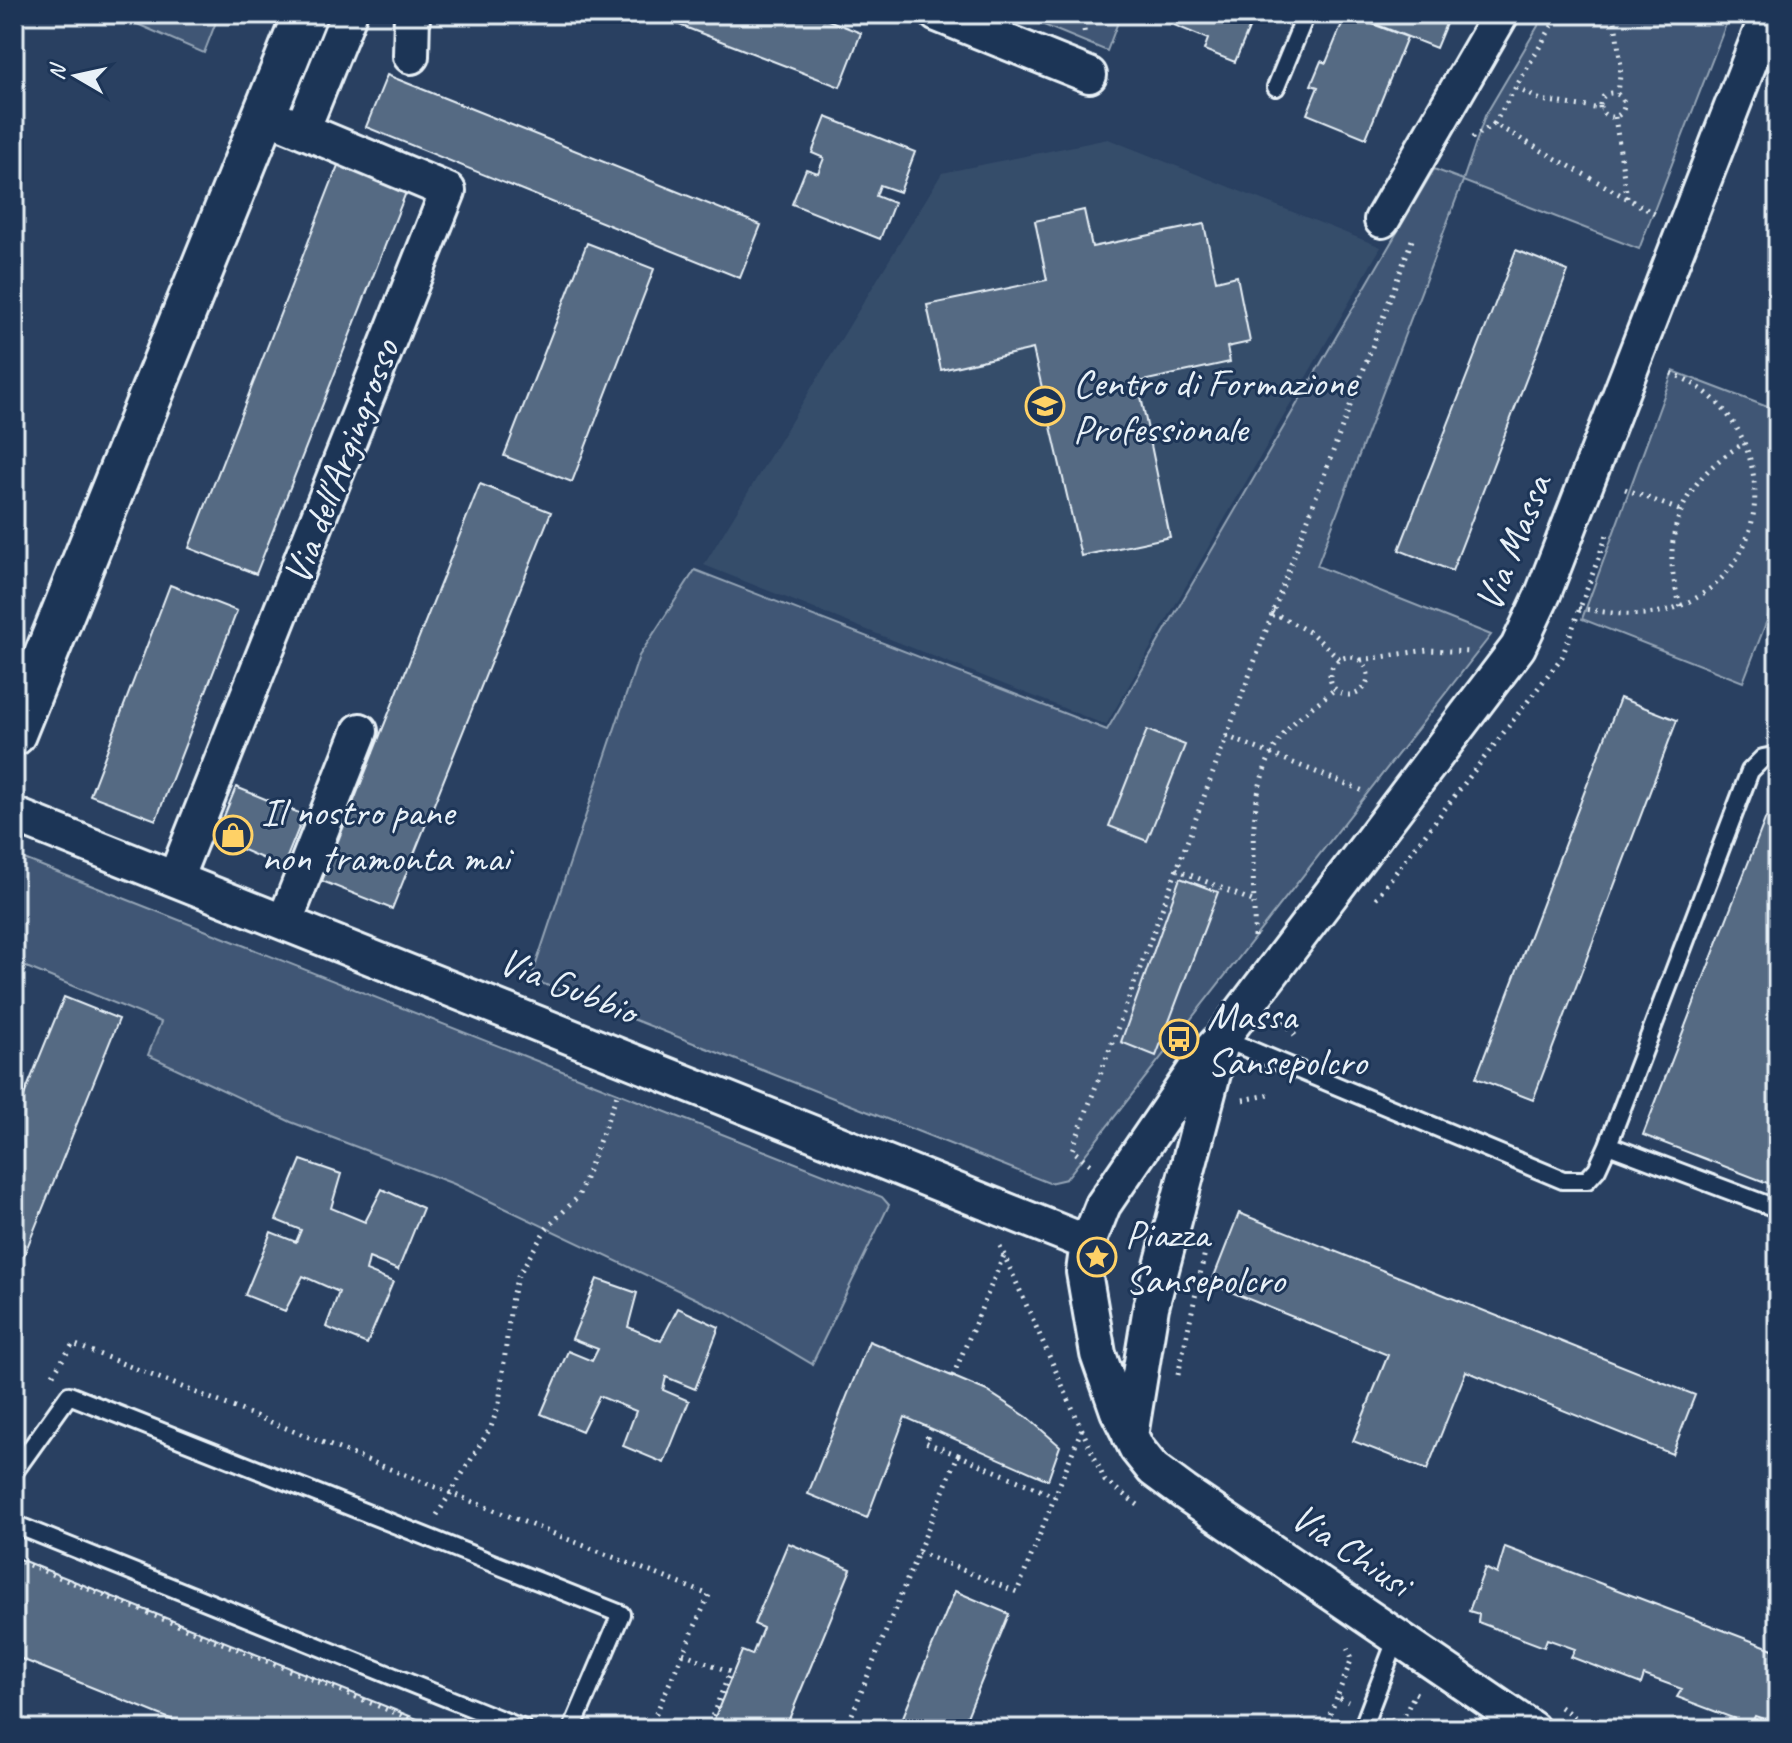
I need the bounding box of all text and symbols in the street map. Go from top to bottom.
north arrow [36,36,116,116]
text: N [42,61,73,82]
street label: Via dell'Argingrosso [272,331,411,591]
place label: Centro di Formazione Professionale [1073,358,1360,454]
school or university icon: Centro di Formazione Professionale [1024,385,1066,427]
street label: Via Massa [1463,465,1564,619]
place label: Il nostro pane non tramonta mai [261,787,514,883]
shop icon: Il nostro pane non tramonta mai [212,814,254,856]
street label: Via Gubbio [492,936,648,1038]
place label: Massa Sansepolcro [1207,991,1369,1087]
bus stop icon: Massa Sansepolcro [1158,1018,1200,1060]
place label: Piazza Sansepolcro [1125,1209,1287,1305]
place icon: Piazza Sansepolcro [1076,1236,1118,1278]
street label: Via Chiusi [1281,1492,1424,1611]

